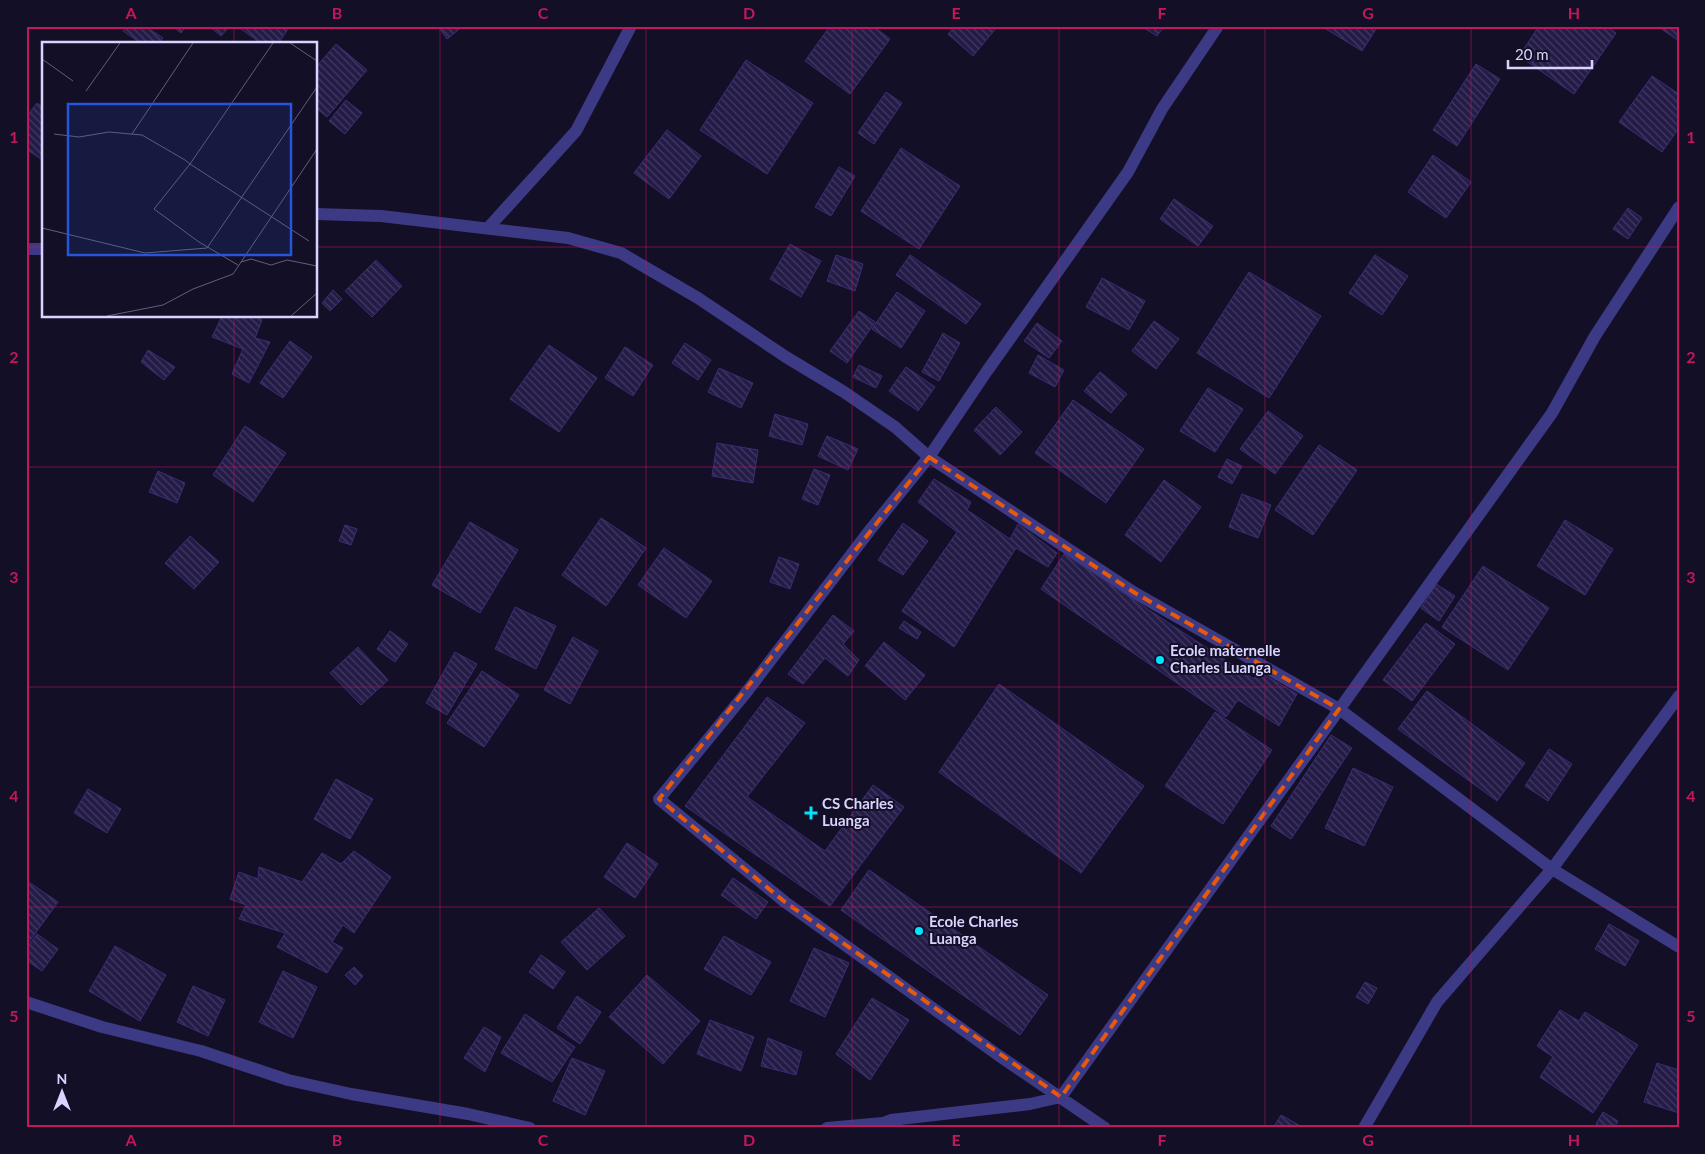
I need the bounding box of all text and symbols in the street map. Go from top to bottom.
text: A [124,3,137,22]
text: B [332,3,342,22]
text: C [538,3,549,22]
text: D [743,3,755,22]
text: E [951,3,961,22]
text: F [1157,3,1167,22]
text: G [1362,3,1374,22]
text: H [1568,3,1580,22]
scale bar [1508,38,1591,70]
inset map [42,42,318,318]
text: 20 m [1515,45,1549,63]
text: 1 [9,127,19,146]
text: 1 [1686,127,1696,146]
text: 2 [9,347,19,366]
text: 2 [1686,347,1696,366]
text: 3 [9,567,19,586]
text: 3 [1686,567,1696,586]
place label: Ecole maternelle Charles Luanga [1170,641,1281,676]
marker: Ecole maternelle Charles Luanga [1154,654,1166,666]
text: 4 [9,786,19,805]
text: 4 [1686,786,1696,805]
place label: CS Charles Luanga [822,794,894,829]
marker: CS Charles Luanga [804,806,818,820]
place label: Ecole Charles Luanga [929,912,1019,947]
marker: Ecole Charles Luanga [913,925,925,937]
text: 5 [9,1006,19,1025]
text: 5 [1686,1006,1696,1025]
north arrow [38,1066,88,1116]
text: N [57,1070,67,1087]
text: A [124,1130,137,1149]
text: B [332,1130,342,1149]
text: C [538,1130,549,1149]
text: D [743,1130,755,1149]
text: E [951,1130,961,1149]
text: F [1157,1130,1167,1149]
text: G [1362,1130,1374,1149]
text: H [1568,1130,1580,1149]

